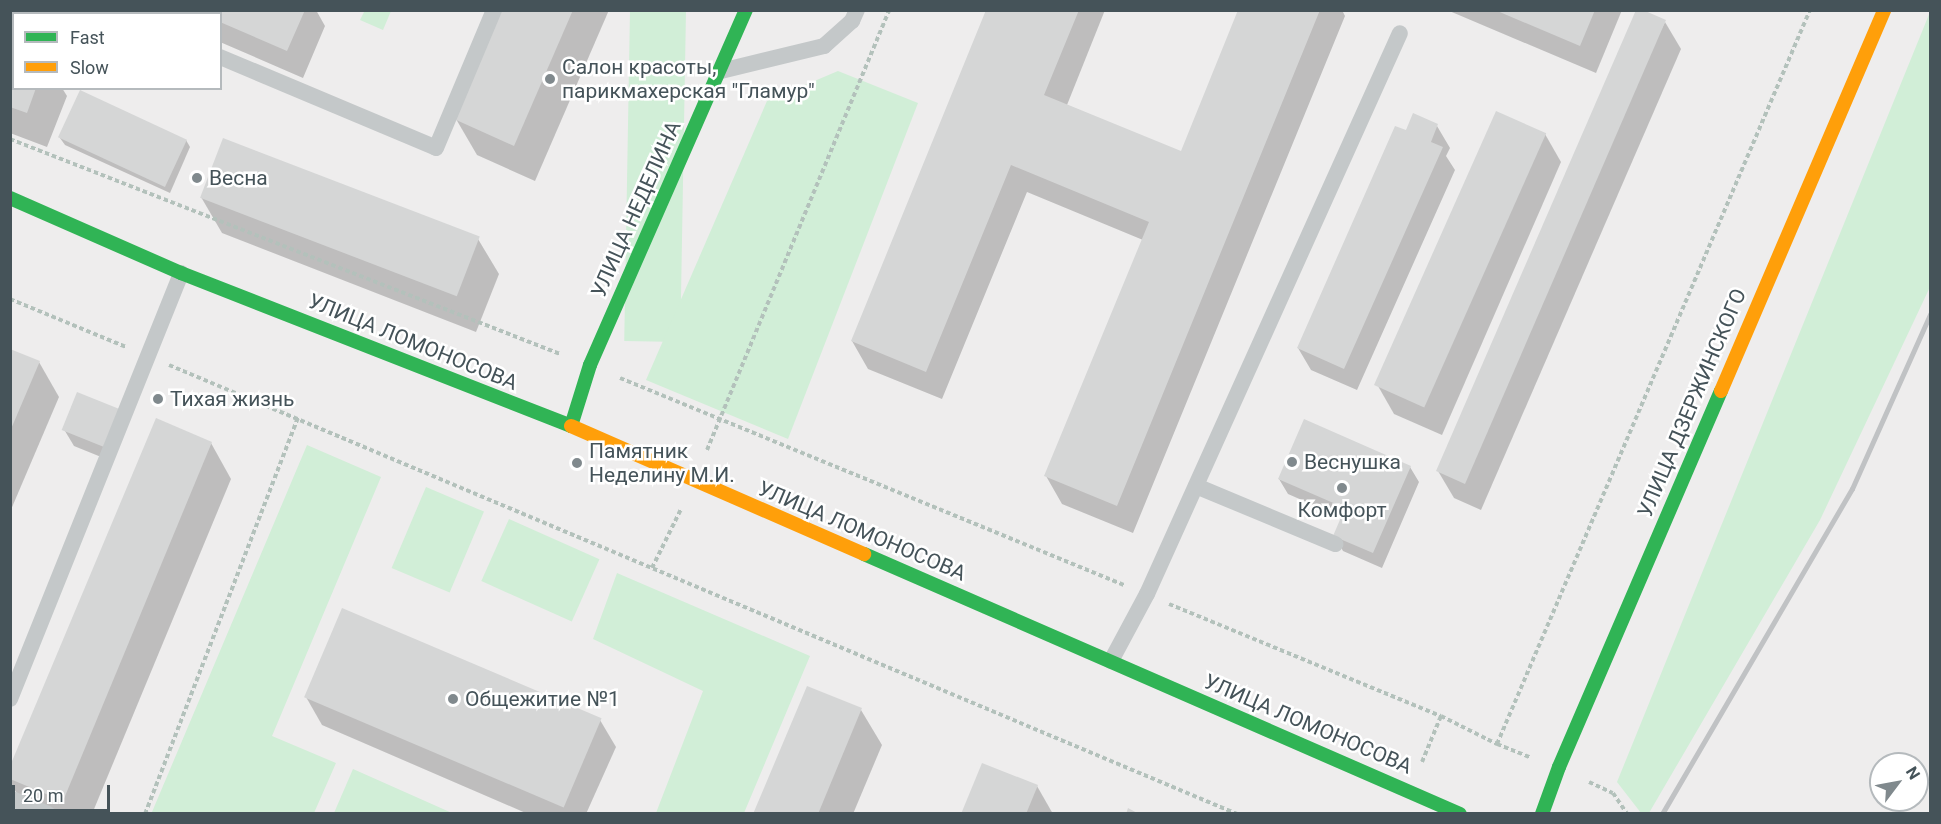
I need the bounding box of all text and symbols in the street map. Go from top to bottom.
legend [12,12,222,90]
text: Fast [70,27,105,48]
place label: Салон красоты, парикмахерская "Гламур" [562,54,815,104]
text: Slow [70,57,109,78]
marker: Салон красоты, парикмахерская "Гламур" [543,72,557,86]
street label: УЛИЦА НЕДЕЛИНА [586,117,686,301]
place label: Весна [209,165,268,191]
marker: Весна [190,171,204,185]
street label: УЛИЦА ДЗЕРЖИНСКОГО [1632,285,1752,521]
street label: УЛИЦА ЛОМОНОСОВА [305,288,521,396]
place label: Тихая жизнь [170,386,294,412]
marker: Тихая жизнь [151,392,165,406]
place label: Памятник Неделину М.И. [589,438,735,488]
place label: Веснушка [1304,449,1401,475]
marker: Веснушка [1285,455,1299,469]
marker: Памятник Неделину М.И. [570,456,584,470]
street label: УЛИЦА ЛОМОНОСОВА [754,476,970,586]
marker: Комфорт [1335,481,1349,495]
place label: Комфорт [1297,497,1387,523]
street label: УЛИЦА ЛОМОНОСОВА [1200,669,1416,779]
place label: Общежитие №1 [465,686,620,712]
marker: Общежитие №1 [446,692,460,706]
north arrow [1869,752,1929,812]
text: N [1902,763,1924,783]
scale bar [15,773,112,811]
text: 20 m [23,785,63,806]

